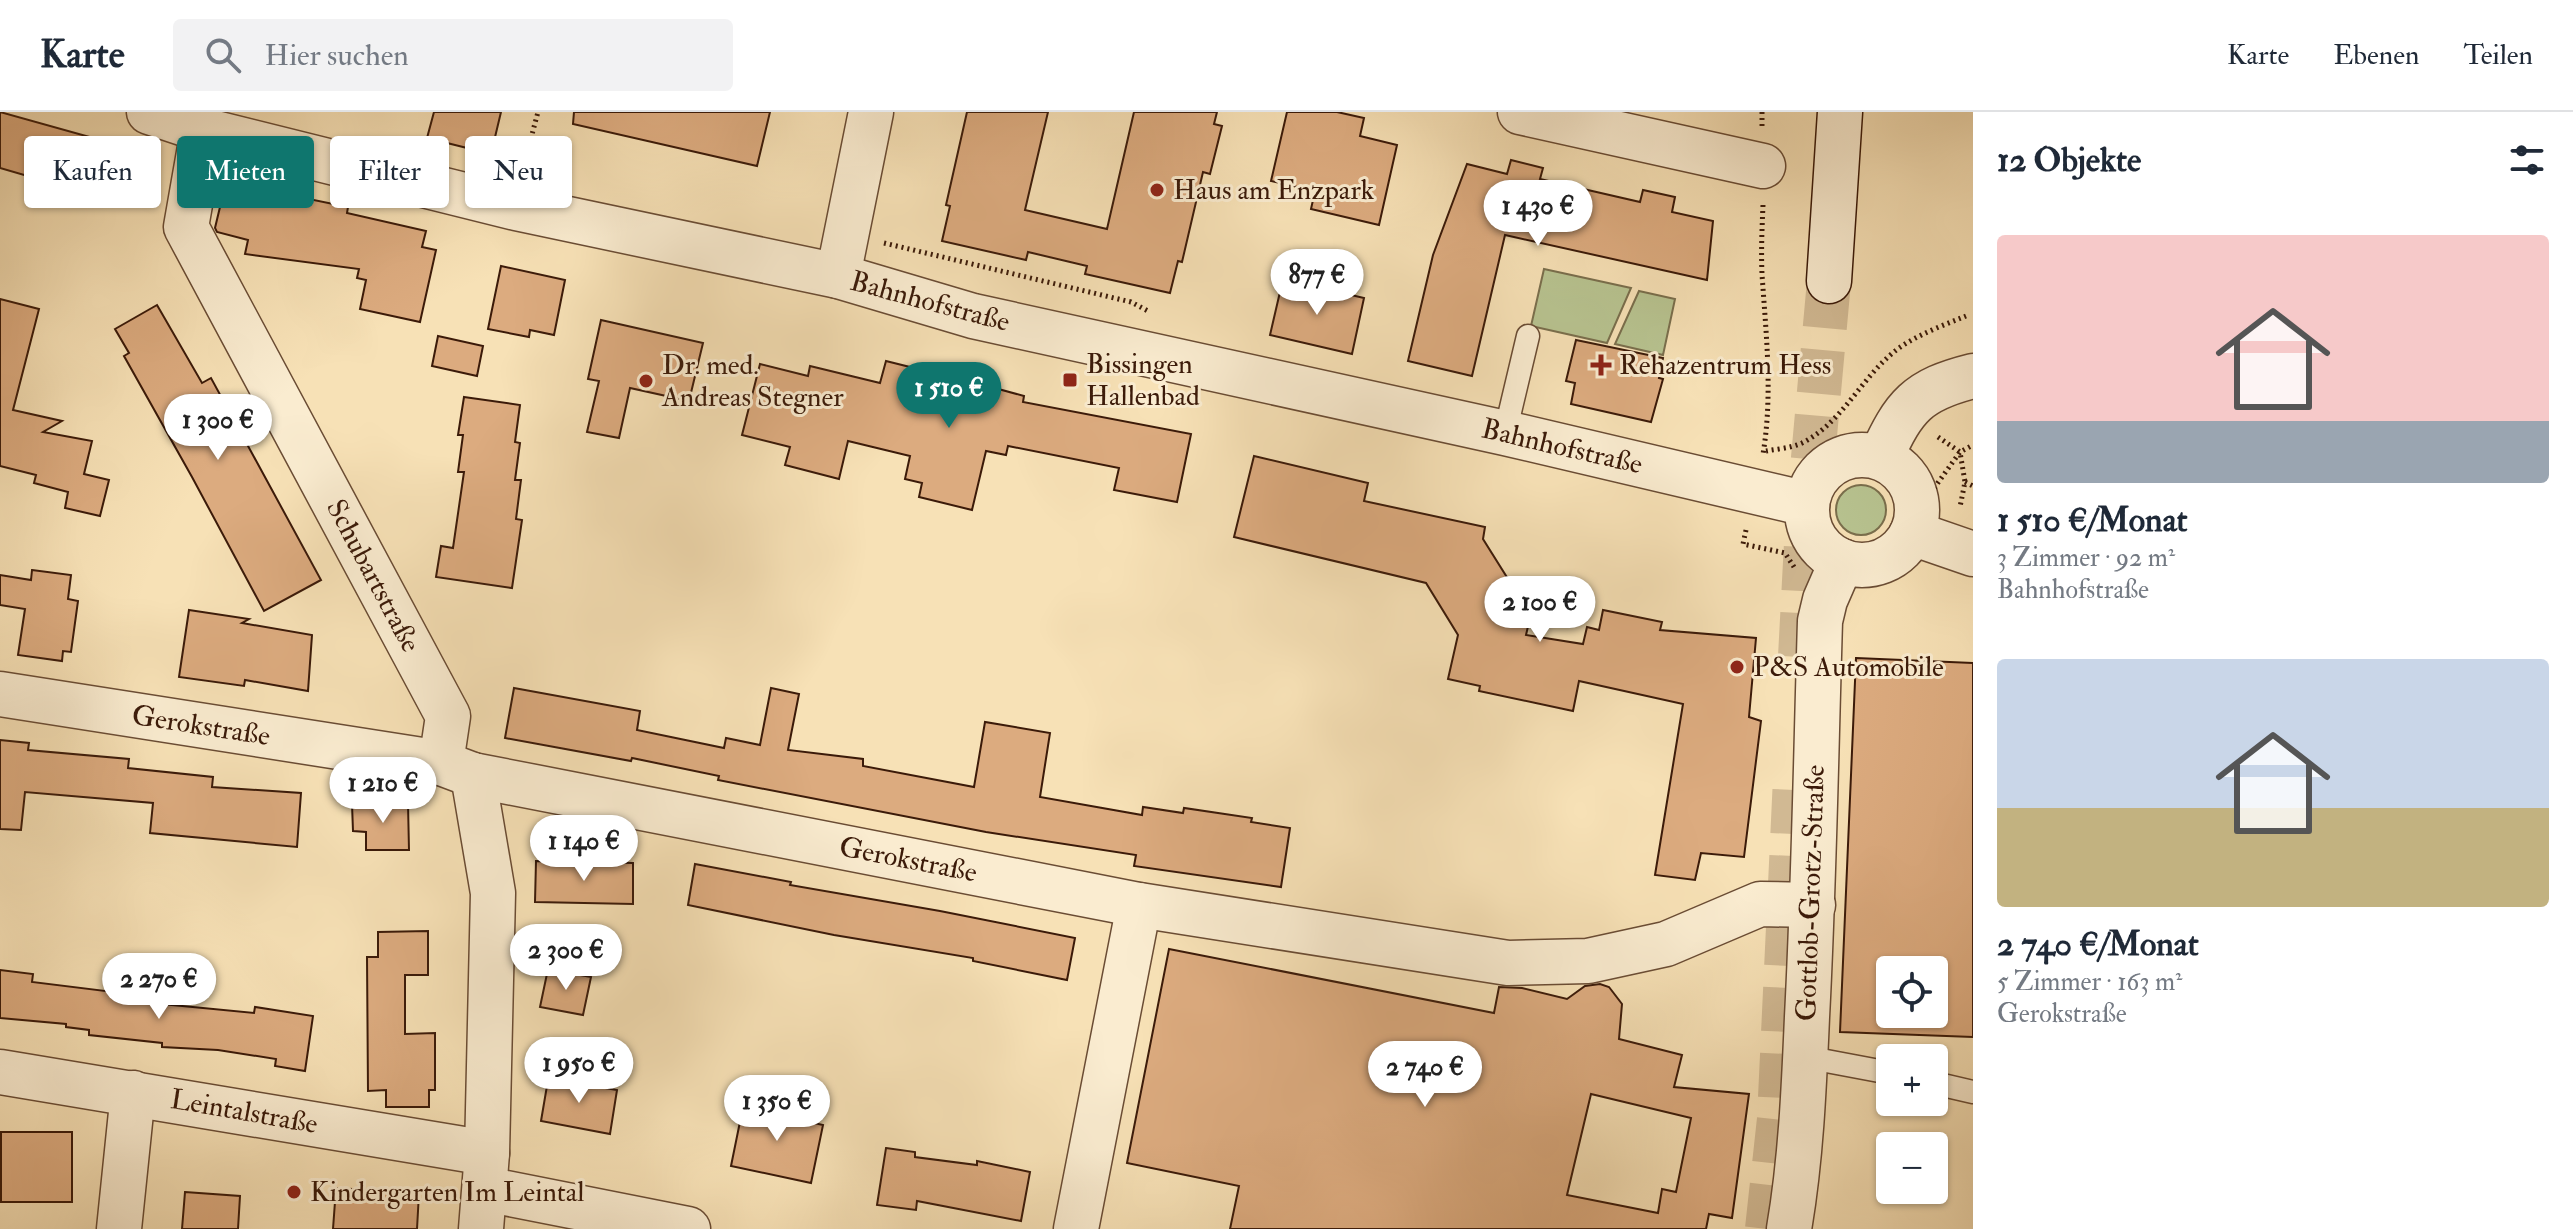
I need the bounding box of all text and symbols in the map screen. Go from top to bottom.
search box [173,19,733,91]
text: Karte [40,31,125,79]
icon: search [201,33,245,77]
text: Hier suchen [265,37,409,74]
text: Karte [2227,38,2289,73]
text: Ebenen [2333,38,2419,73]
text: Teilen [2463,38,2533,73]
chip: Kaufen [24,136,161,208]
chip: Mieten [177,136,314,208]
chip: Filter [330,136,449,208]
chip: Neu [465,136,572,208]
icon: filters [2505,138,2549,182]
text: 12 Objekte [1997,139,2141,182]
place label: Haus am Enzpark [1173,173,1375,208]
pin: 1 430 € [1464,180,1612,248]
marker: Haus am Enzpark [1148,181,1166,199]
text: 1 430 € [1502,190,1574,222]
pin: 877 € [1261,249,1373,317]
text: 877 € [1289,259,1345,291]
street label: Bahnhofstraße [846,264,1014,340]
icon: home [2201,287,2345,431]
place label: Bissingen Hallenbad [1086,347,1200,414]
place label: Dr. med. Andreas Stegner [661,348,844,415]
place label: Rehazentrum Hess [1619,348,1831,383]
marker: Rehazentrum Hess [1590,354,1612,376]
pin: 1 510 € [875,362,1023,430]
marker: Bissingen Hallenbad [1061,371,1079,389]
marker: Dr. med. Andreas Stegner [637,372,655,390]
text: 1 510 € [914,372,984,404]
pin: 1 300 € [144,394,292,462]
text: 1 300 € [182,404,254,436]
street label: Bahnhofstraße [1478,412,1646,483]
street label: Schubartstraße [318,494,428,659]
text: 1 510 €/Monat [1997,499,2188,542]
text: 3 Zimmer · 92 m² [1997,542,2175,574]
text: Bahnhofstraße [1997,574,2149,606]
pin: 2 100 € [1466,576,1614,644]
text: 2 100 € [1502,586,1578,618]
place label: P&S Automobile [1753,650,1944,685]
marker: P&S Automobile [1728,658,1746,676]
street label: Gerokstraße [129,698,273,754]
icon: home [2201,711,2345,855]
pin: 1 210 € [309,757,457,825]
street label: Gottlob-Grotz-Straße [1789,764,1833,1022]
text: 1 210 € [347,767,419,799]
pin: 1 140 € [510,815,658,883]
text: 1 140 € [548,825,620,857]
street label: Gerokstraße [836,830,980,891]
text: 2 740 €/Monat [1997,923,2199,966]
pin: 2 300 € [492,924,640,992]
text: 2 300 € [528,934,604,966]
pin: 2 270 € [85,953,233,1021]
map controls [1876,956,1948,1204]
button: locate [1876,956,1948,1028]
text: 2 270 € [120,963,198,995]
text: 5 Zimmer · 163 m² [1997,966,2182,998]
text: Gerokstraße [1997,998,2127,1030]
pin: 1 950 € [505,1037,653,1105]
pin: 2 740 € [1351,1041,1499,1109]
button: + [1876,1044,1948,1116]
text: 1 950 € [542,1047,616,1079]
text: 2 740 € [1386,1051,1464,1083]
pin: 1 350 € [703,1075,851,1143]
street label: Leintalstraße [168,1082,321,1142]
text: 1 350 € [742,1085,812,1117]
button: − [1876,1132,1948,1204]
place label: Kindergarten Im Leintal [310,1175,584,1210]
marker: Kindergarten Im Leintal [285,1183,303,1201]

